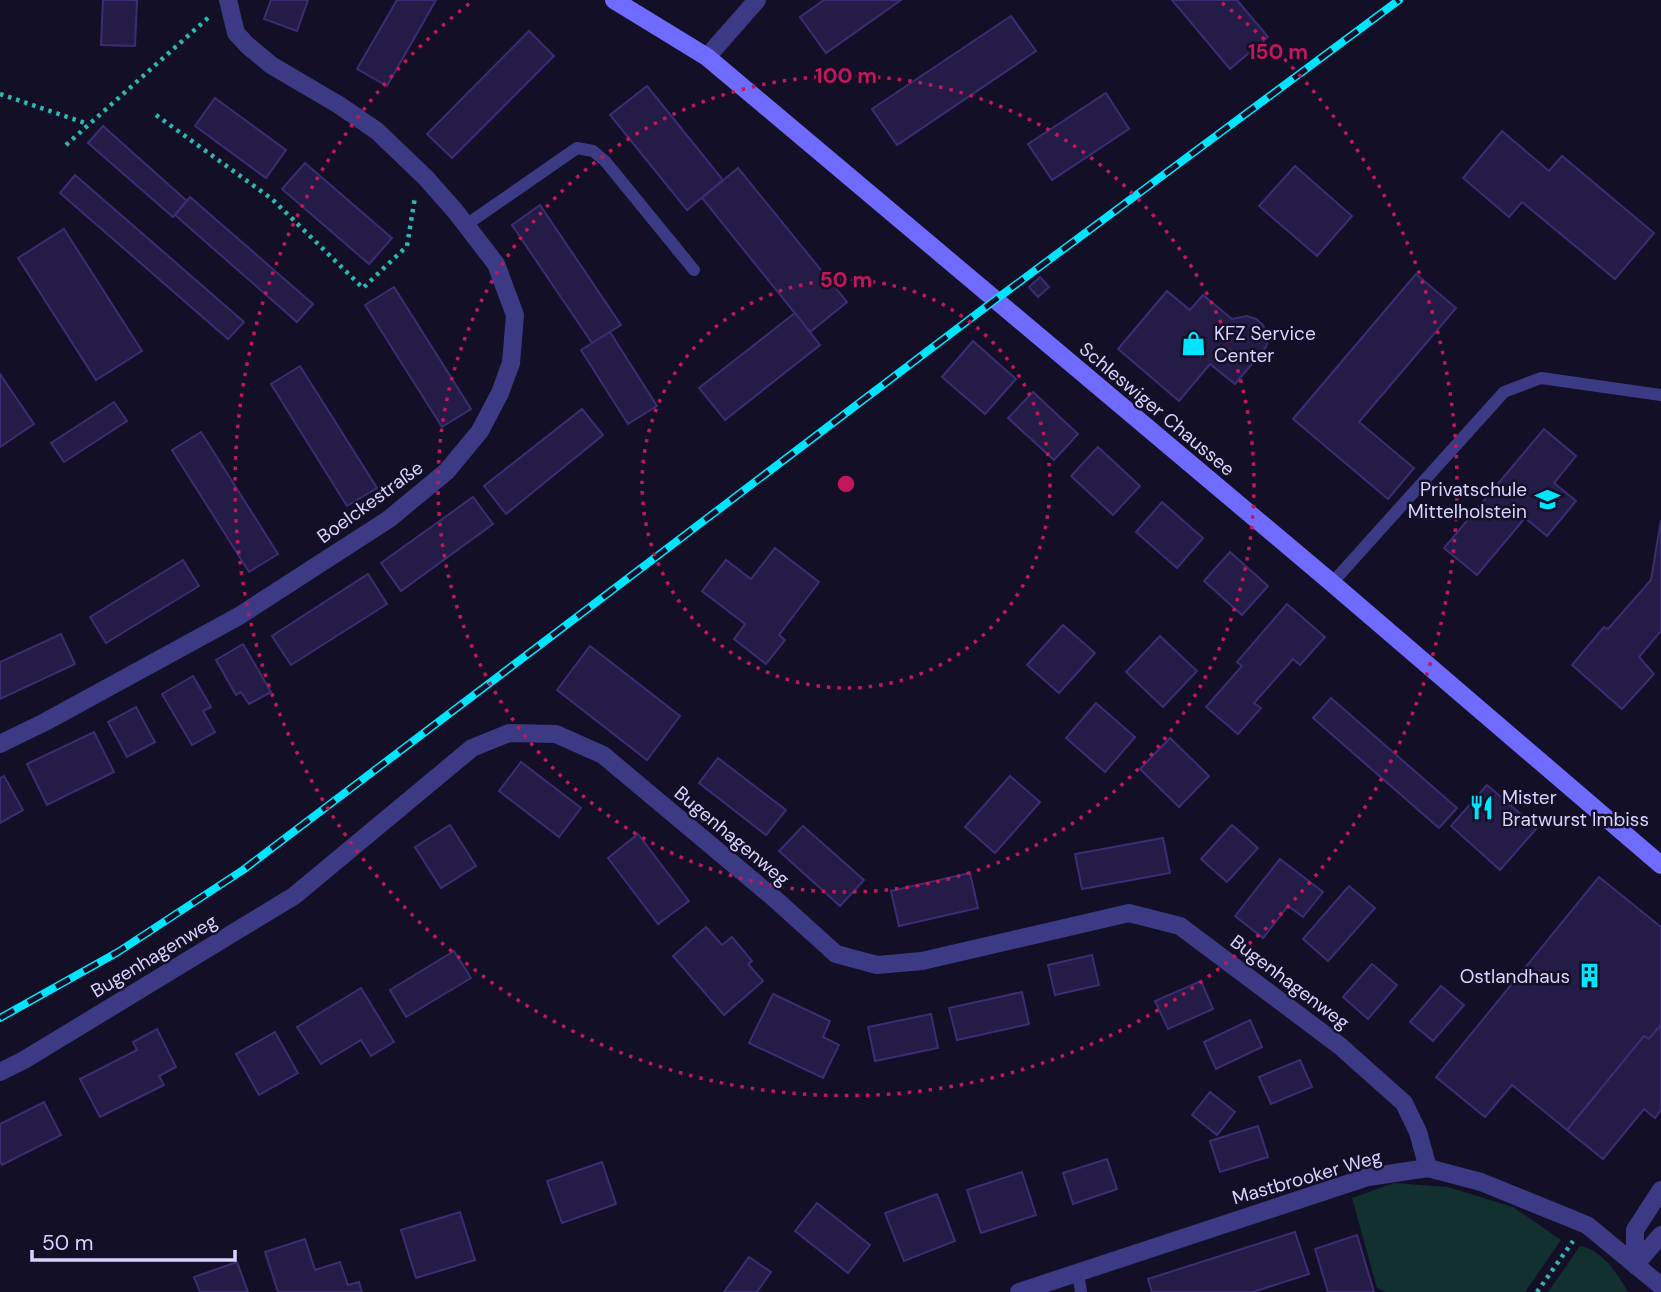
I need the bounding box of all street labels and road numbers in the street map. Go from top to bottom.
street label: Schleswiger Chaussee [1074,337,1240,481]
street label: Boelckestraße [312,455,428,549]
street label: Bugenhagenweg [669,780,795,892]
street label: Bugenhagenweg [86,908,222,1004]
street label: Bugenhagenweg [1225,929,1355,1035]
street label: Mastbrooker Weg [1229,1144,1385,1210]

